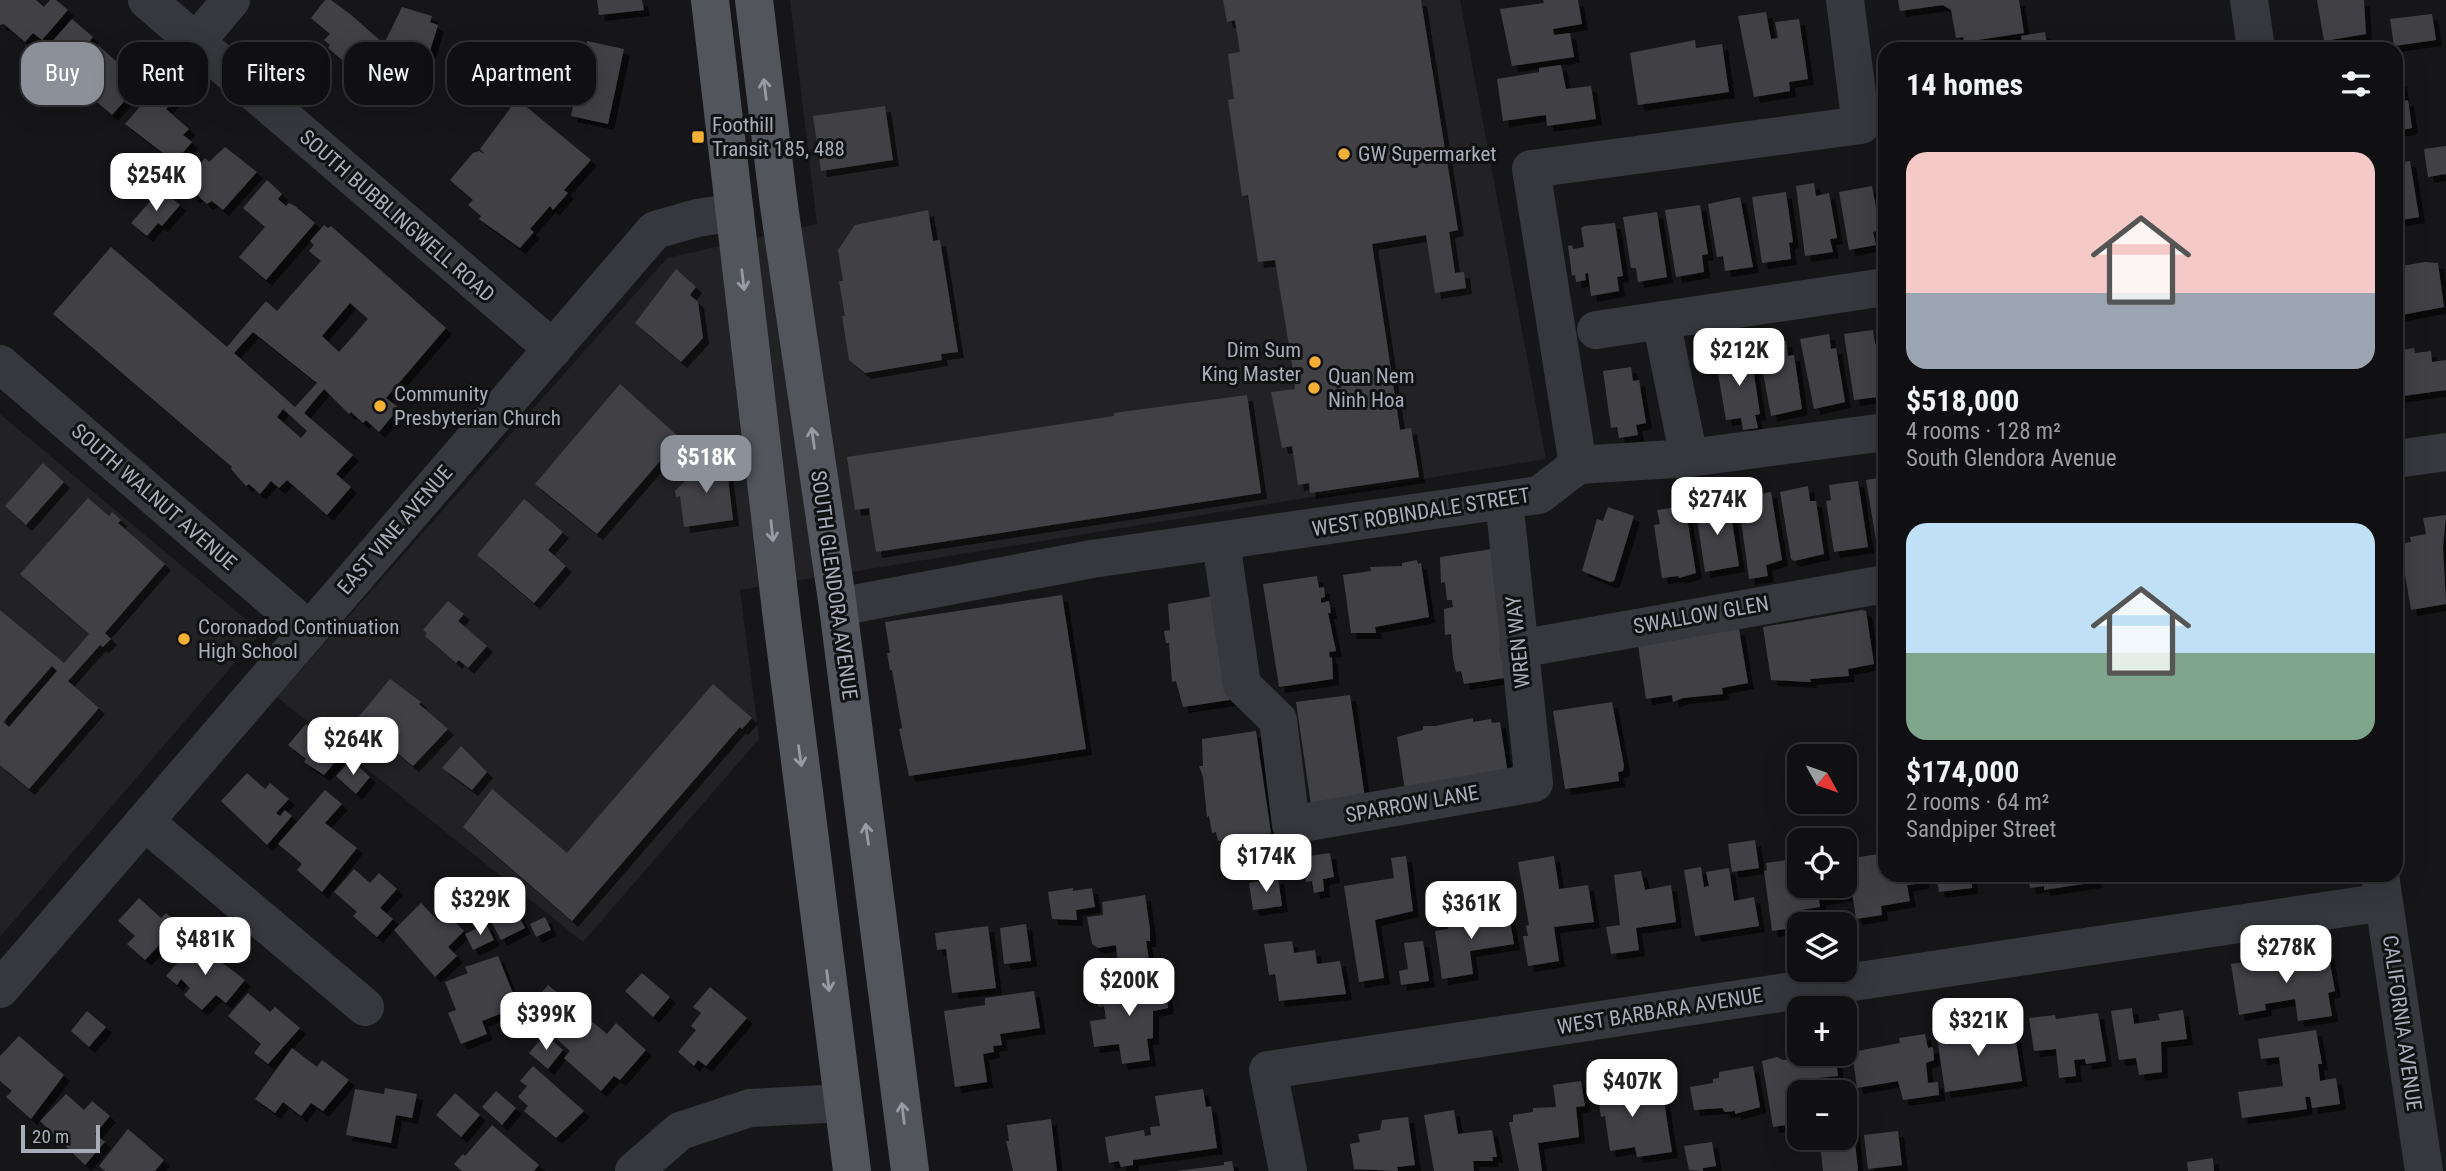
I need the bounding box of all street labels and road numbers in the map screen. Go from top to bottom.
street label: SOUTH BUBBLINGWELL ROAD [295,125,499,307]
street label: SOUTH WALNUT AVENUE [67,419,241,575]
street label: EAST VINE AVENUE [333,461,457,599]
street label: SOUTH GLENDORA AVENUE [806,469,862,701]
street label: WEST ROBINDALE STREET [1310,483,1532,541]
street label: SWALLOW GLEN [1631,591,1771,639]
street label: WREN WAY [1501,594,1535,690]
street label: SPARROW LANE [1344,780,1480,828]
street label: CALIFORNIA AVENUE [2378,934,2426,1112]
street label: WEST BARBARA AVENUE [1556,983,1764,1039]

